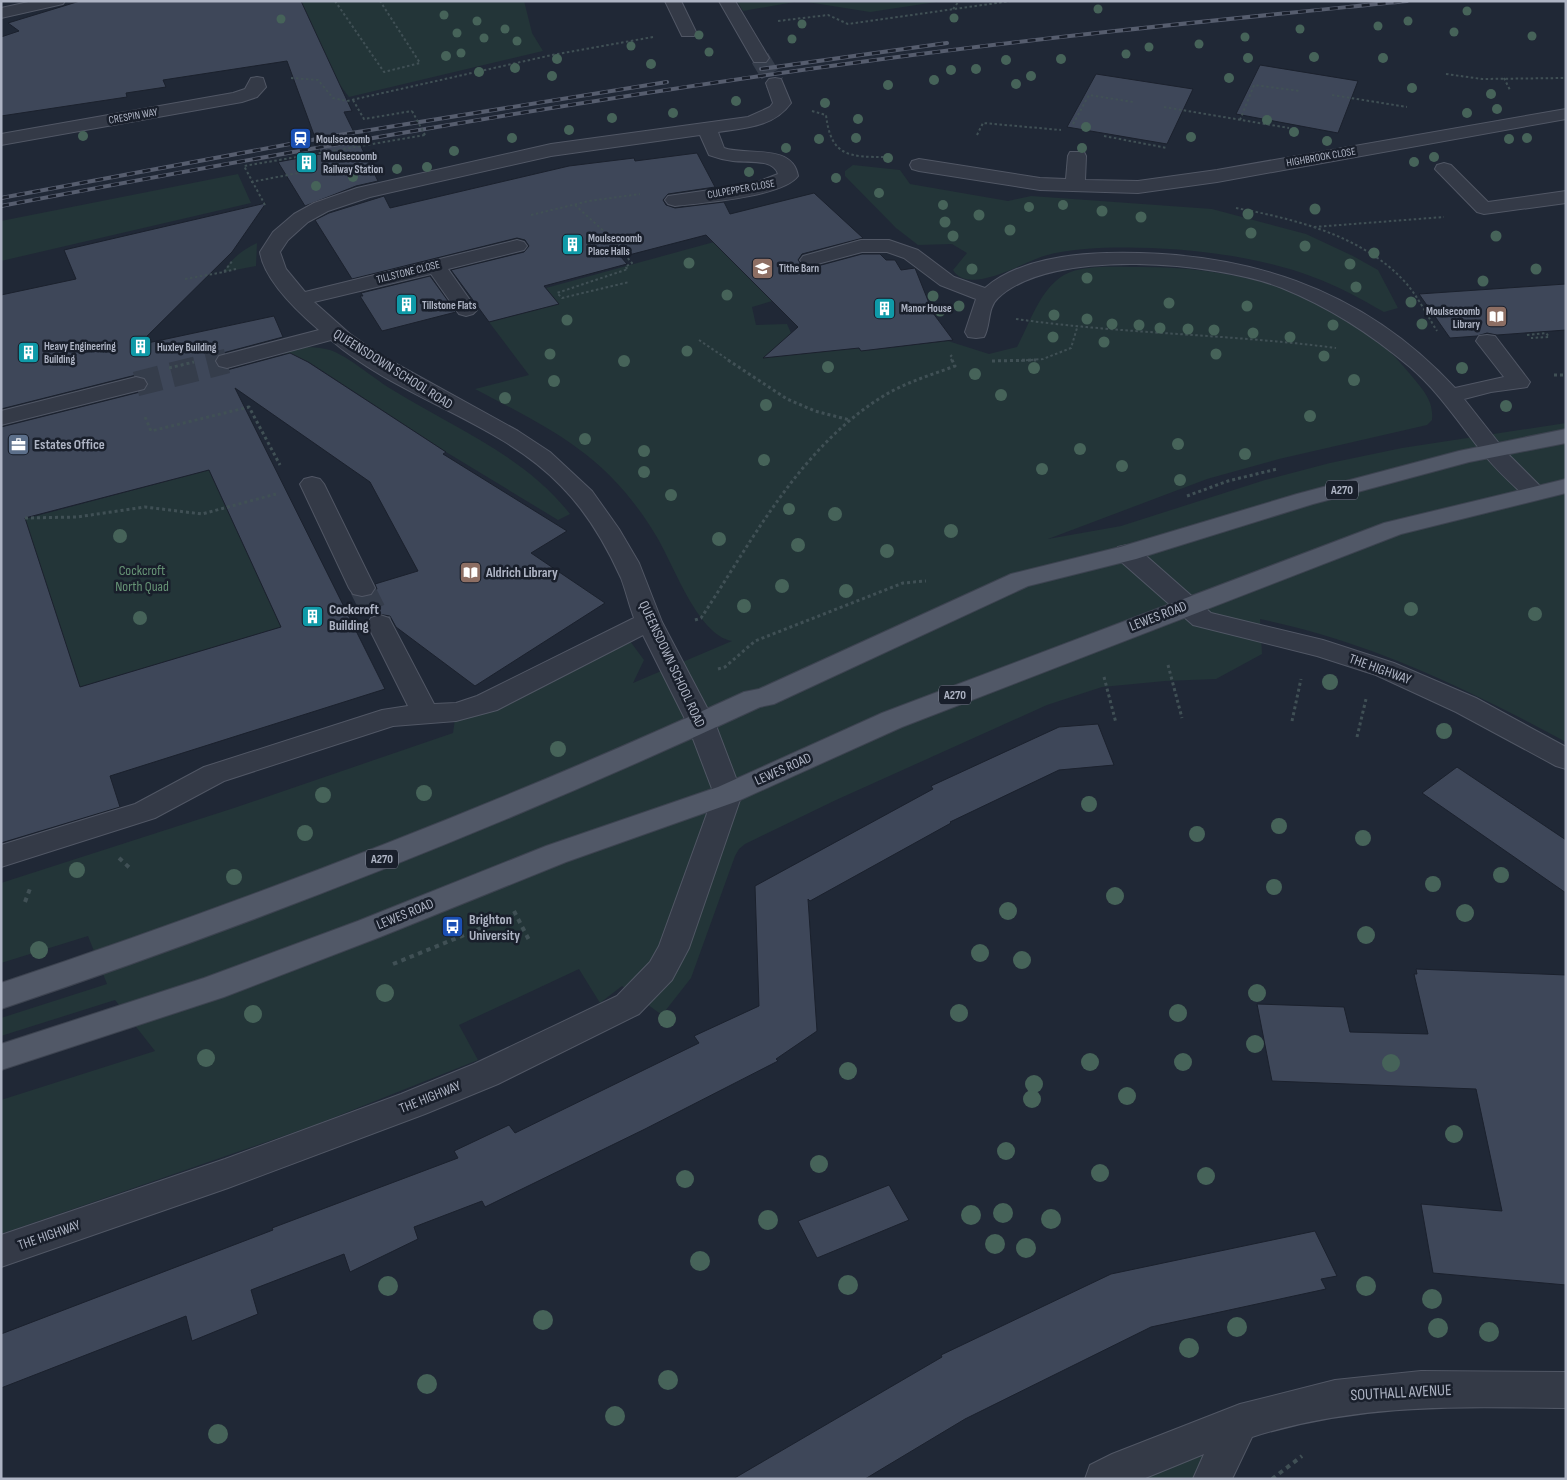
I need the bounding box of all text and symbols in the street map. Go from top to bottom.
street label: CRESPIN WAY [107,105,159,127]
station icon: Moulsecoomb [288,127,312,151]
place label: Moulsecoomb [316,133,370,146]
street label: HIGHBROOK CLOSE [1285,145,1357,169]
building icon: Moulsecoomb Railway Station [295,150,319,174]
place label: Moulsecoomb Railway Station [323,150,383,176]
street label: CULPEPPER CLOSE [706,177,776,201]
building icon: Moulsecoomb Place Halls [560,232,584,256]
place label: Moulsecoomb Place Halls [588,232,642,258]
school or university icon: Tithe Barn [751,256,775,280]
street label: TILLSTONE CLOSE [375,258,441,286]
place label: Tithe Barn [779,262,819,275]
building icon: Tillstone Flats [394,293,418,317]
building icon: Manor House [873,296,897,320]
place label: Tillstone Flats [422,299,476,312]
place label: Manor House [901,302,952,315]
place label: Moulsecoomb Library [1426,305,1480,331]
library icon: Moulsecoomb Library [1484,305,1508,329]
street label: QUEENSDOWN SCHOOL ROAD [330,325,456,413]
building icon: Huxley Building [129,335,153,359]
building icon: Heavy Engineering Building [16,340,40,364]
place label: Heavy Engineering Building [44,340,116,366]
place label: Huxley Building [157,341,217,354]
office icon: Estates Office [6,432,30,456]
place label: Estates Office [34,436,105,453]
road number: A270 [1326,480,1358,500]
library icon: Aldrich Library [458,560,482,584]
park label: Cockcroft North Quad [115,562,169,595]
place label: Aldrich Library [485,564,558,581]
street label: LEWES ROAD [1127,597,1189,635]
street label: QUEENSDOWN SCHOOL ROAD [635,598,709,730]
place label: Cockcroft Building [329,601,379,634]
building icon: Cockcroft Building [301,605,325,629]
street label: THE HIGHWAY [1347,650,1414,688]
road number: A270 [939,686,971,704]
street label: LEWES ROAD [752,749,814,789]
road number: A270 [366,850,398,869]
street label: LEWES ROAD [374,895,436,933]
place label: Brighton University [469,911,520,944]
bus stop icon: Brighton University [441,915,465,939]
street label: THE HIGHWAY [397,1077,463,1117]
street label: THE HIGHWAY [16,1216,83,1254]
street label: SOUTHALL AVENUE [1350,1381,1452,1405]

